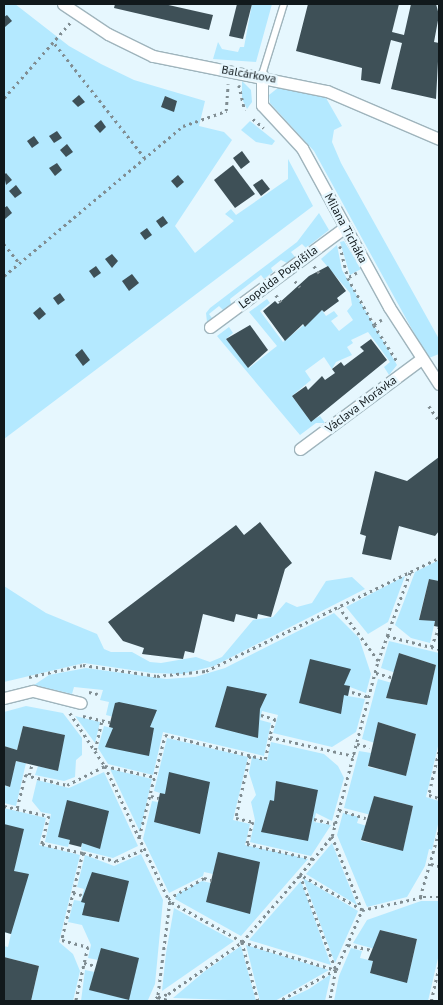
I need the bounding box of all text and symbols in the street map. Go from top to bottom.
street label: Balcárkova [220,62,278,86]
street label: Milana Ticháka [321,190,371,266]
street label: Leopolda Pospíšila [236,243,320,311]
street label: Václava Morávka [323,373,399,435]

